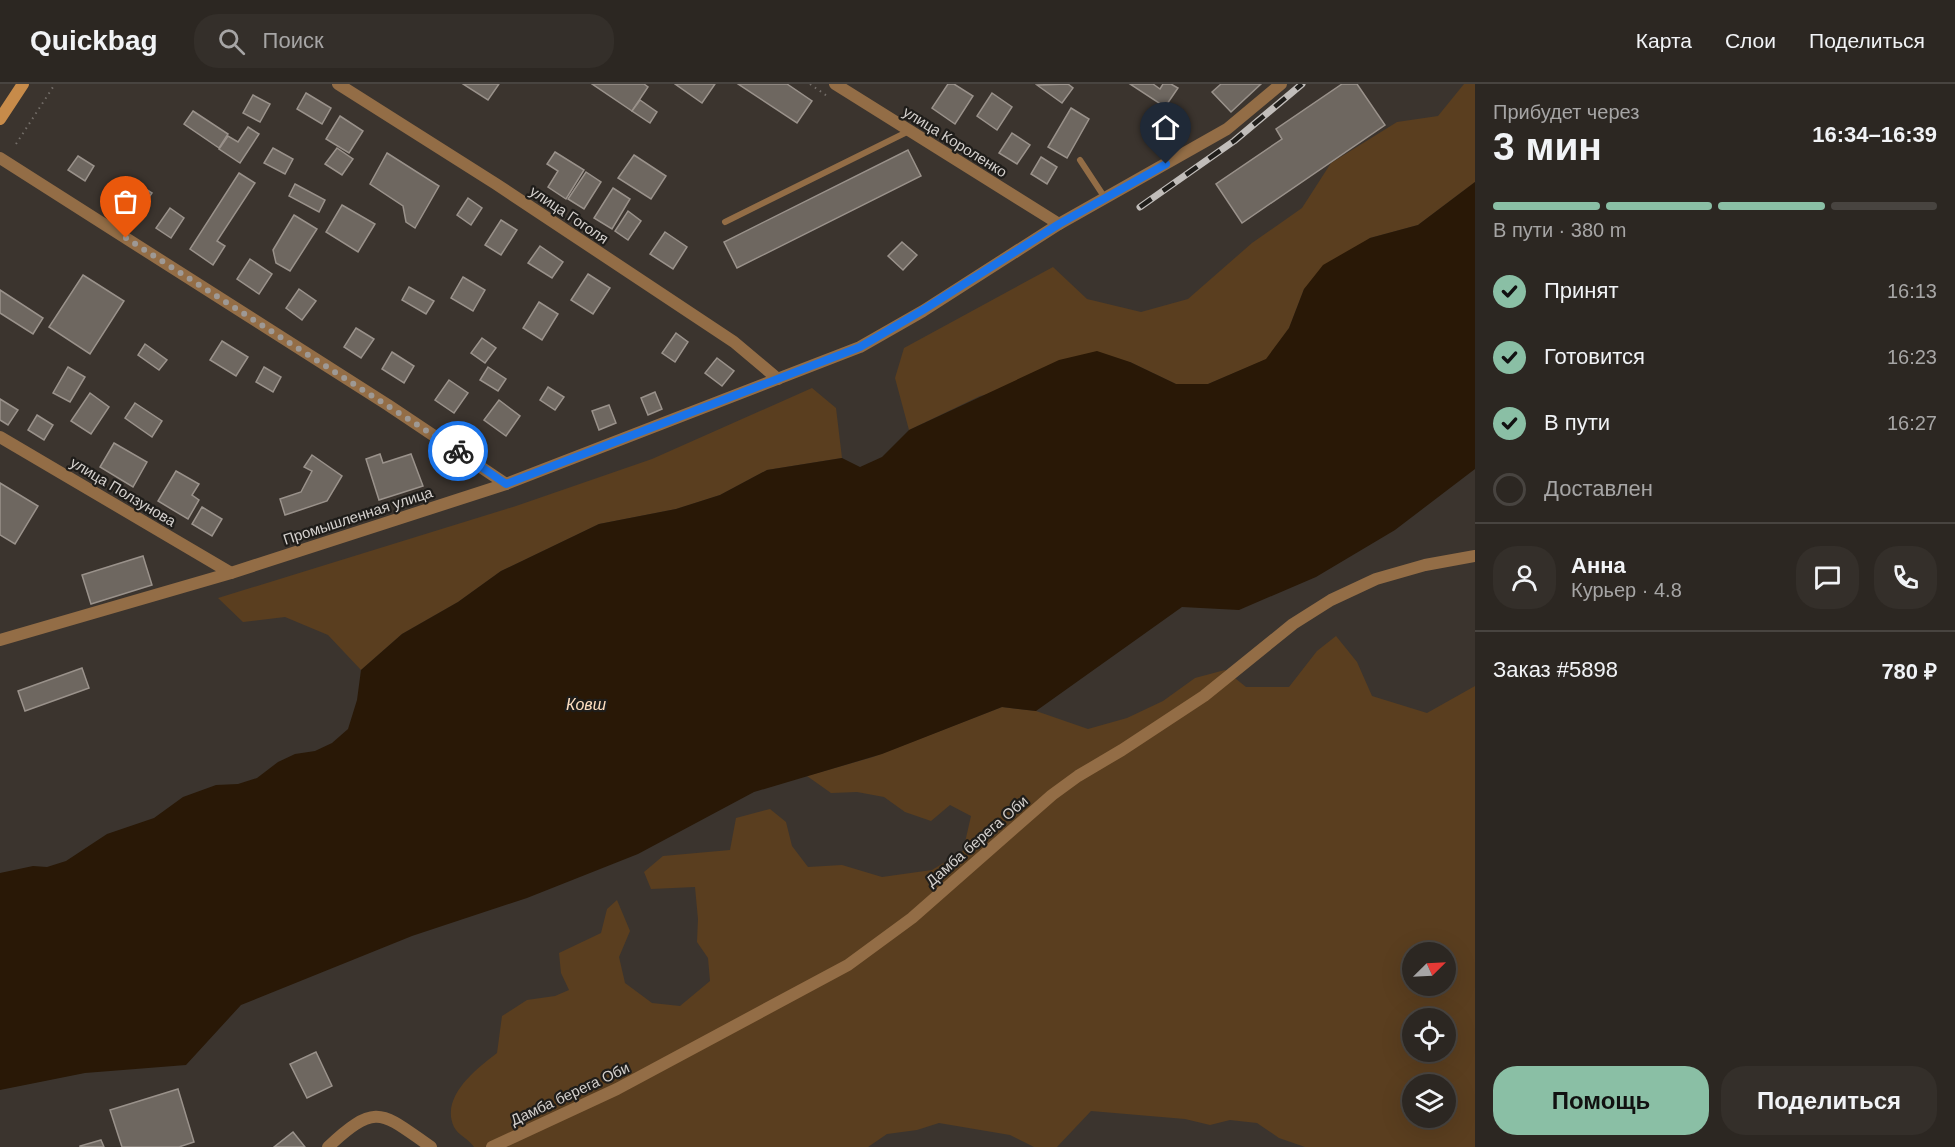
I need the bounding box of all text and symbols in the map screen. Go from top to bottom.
search box [194,14,614,68]
text: Quickbag [30,25,158,56]
icon: search [215,25,248,58]
text: Поиск [263,28,324,53]
text: Карта [1636,29,1692,52]
text: Слои [1725,29,1776,52]
text: Поделиться [1809,29,1925,52]
text: Прибудет через [1493,101,1639,123]
pin [1140,102,1191,164]
street label: улица Короленко [900,103,1010,180]
icon: home [1149,111,1182,144]
text: 16:34–16:39 [1812,122,1937,147]
text: 3 мин [1493,125,1602,168]
pin [100,176,151,238]
street label: улица Гоголя [527,182,612,247]
icon: bag [109,185,142,218]
text: В пути · 380 m [1493,219,1626,241]
icon: check [1493,275,1526,308]
text: Принят [1544,278,1618,303]
text: 16:13 [1887,280,1937,302]
icon: check [1493,341,1526,374]
text: Готовится [1544,344,1645,369]
text: 16:23 [1887,346,1937,368]
icon: check [1493,407,1526,440]
text: В пути [1544,410,1610,435]
text: 16:27 [1887,412,1937,434]
courier [428,421,488,481]
icon: bike [442,435,475,468]
street label: улица Ползунова [67,453,180,530]
text: Доставлен [1544,476,1653,501]
street label: Промышленная улица [281,483,435,548]
button: person [1493,546,1556,609]
button: chat [1796,546,1859,609]
button: phone [1874,546,1937,609]
text: Анна [1571,553,1626,578]
text: Курьер · 4.8 [1571,579,1682,601]
text: Заказ #5898 [1493,657,1618,682]
text: 780 ₽ [1881,659,1937,684]
water label: Ковш [566,696,606,713]
street label: Дамба берега Оби [922,792,1031,889]
north arrow [1402,942,1456,996]
map controls [1402,942,1456,1128]
button: locate [1402,1008,1456,1062]
street label: Дамба берега Оби [508,1059,632,1129]
button: Помощь [1493,1066,1709,1135]
button: Поделиться [1721,1066,1937,1135]
button: layers [1402,1074,1456,1128]

